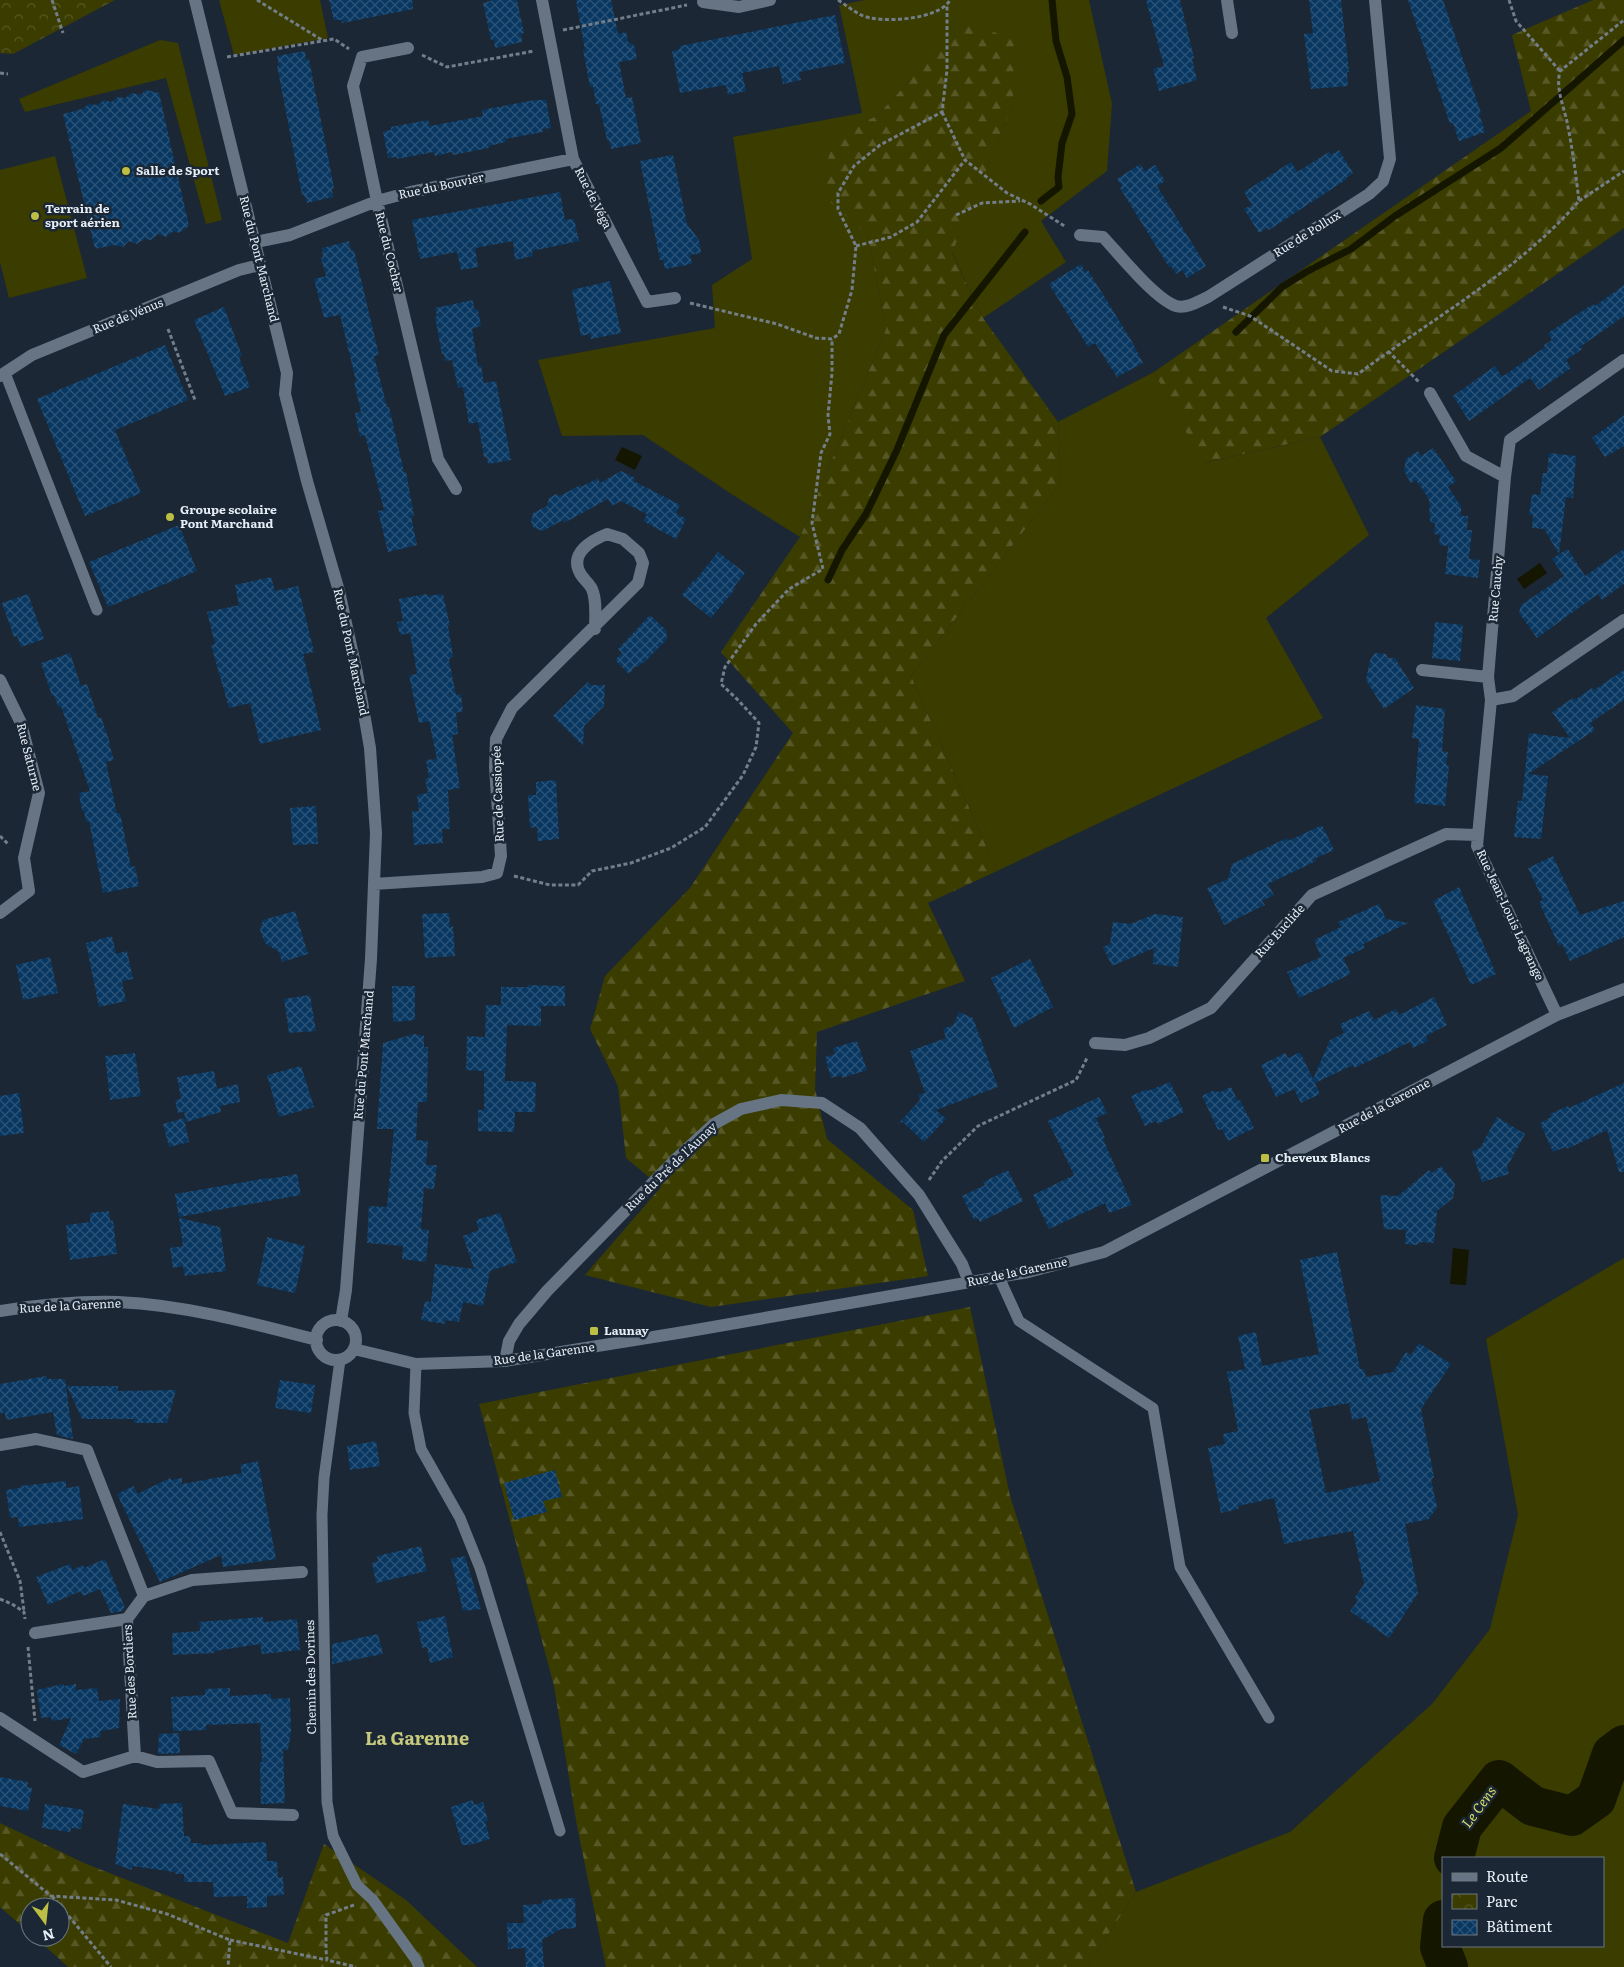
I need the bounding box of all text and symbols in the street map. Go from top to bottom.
place label: Salle de Sport [136,161,220,179]
street label: Rue de Véga [571,164,617,232]
marker: Salle de Sport [120,165,132,177]
street label: Rue du Bouvier [397,167,485,203]
street label: Rue du Pont Marchand [236,194,285,324]
place label: Terrain de sport aérien [45,199,120,231]
street label: Rue de Pollux [1269,205,1344,261]
marker: Terrain de sport aérien [29,210,41,222]
street label: Rue du Cocher [371,210,409,294]
street label: Rue de Vénus [90,293,166,337]
place label: Groupe scolaire Pont Marchand [180,500,277,532]
marker: Groupe scolaire Pont Marchand [164,511,176,523]
street label: Rue Cauchy [1483,555,1507,623]
street label: Rue du Pont Marchand [330,587,374,718]
street label: Rue Saturne [13,721,47,793]
street label: Rue de Cassiopée [486,746,508,843]
street label: Rue Jean-Louis Lagrange [1473,846,1549,983]
street label: Rue Euclide [1250,899,1308,961]
street label: Rue du Pont Marchand [348,989,378,1120]
street label: Rue de la Garenne [1334,1073,1433,1137]
street label: Rue du Pré de l'Aunay [620,1118,720,1215]
place label: Cheveux Blancs [1275,1148,1370,1166]
marker: Cheveux Blancs [1259,1152,1271,1164]
street label: Rue de la Garenne [965,1252,1069,1290]
street label: Rue de la Garenne [18,1293,121,1317]
place label: Launay [604,1321,649,1339]
marker: Launay [588,1325,600,1337]
street label: Rue de la Garenne [492,1337,596,1369]
street label: Chemin des Dorines [300,1619,320,1734]
street label: Rue des Bordiers [118,1624,140,1720]
district label: La Garenne [365,1724,469,1751]
water label: Le Cens [1456,1781,1500,1831]
legend [1442,1857,1604,1947]
text: Route [1486,1864,1528,1887]
text: Parc [1486,1889,1518,1912]
north arrow [20,1897,70,1947]
text: Bâtiment [1486,1914,1552,1937]
text: N [40,1924,57,1947]

